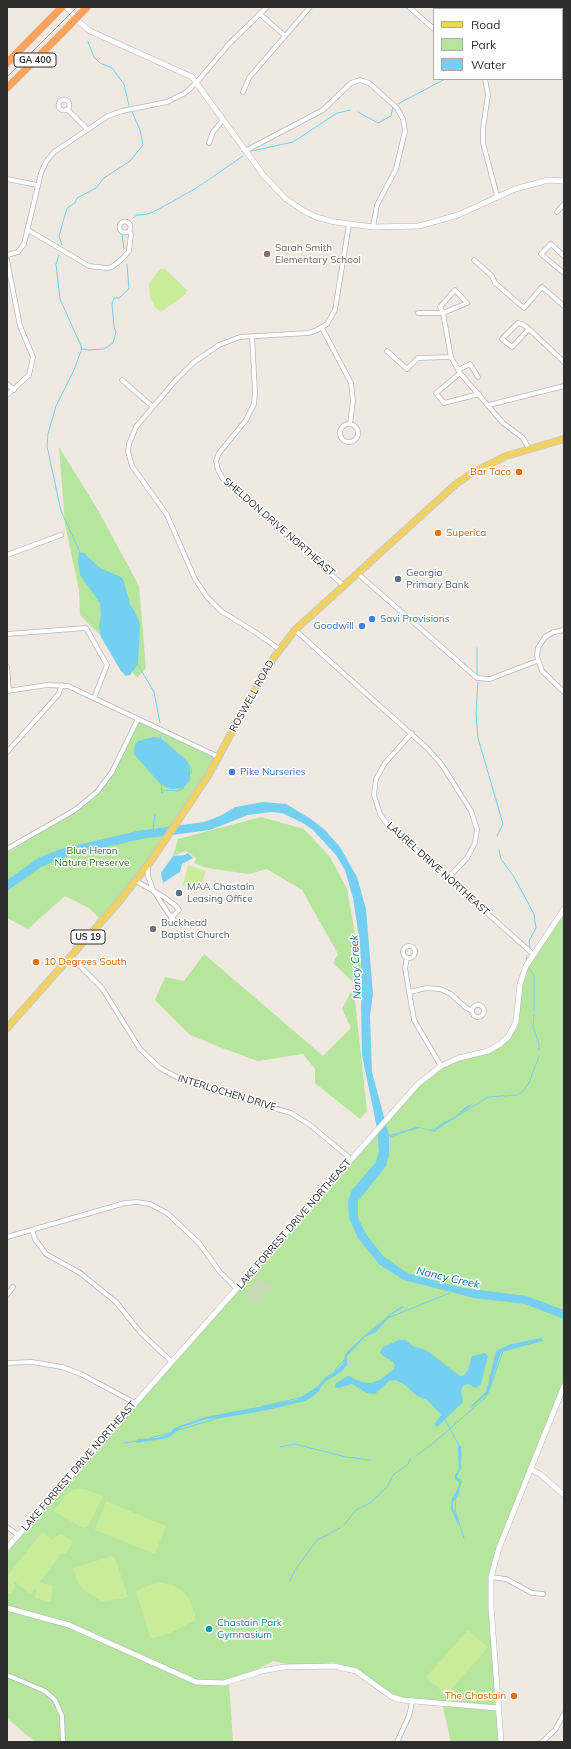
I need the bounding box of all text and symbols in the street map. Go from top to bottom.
legend [433,8,563,80]
text: Road [471,17,500,32]
text: Park [471,37,496,52]
road number: GA 400 [14,53,56,67]
text: Water [471,57,506,72]
place label: Sarah Smith Elementary School [275,242,361,266]
marker: Sarah Smith Elementary School [262,249,272,259]
place label: Bar Taco [470,466,511,478]
marker: Bar Taco [514,467,524,477]
street label: SHELDON DRIVE NORTHEAST [221,475,337,579]
place label: Superica [446,527,486,539]
marker: Superica [433,528,443,538]
place label: Georgia Primary Bank [406,567,469,590]
marker: Georgia Primary Bank [393,574,403,584]
place label: Savi Provisions [380,613,450,625]
marker: Savi Provisions [367,614,377,624]
place label: Goodwill [313,620,354,632]
marker: Goodwill [357,621,367,631]
street label: ROSWELL ROAD [227,658,277,734]
place label: Pike Nurseries [240,766,306,778]
marker: Pike Nurseries [227,767,237,777]
street label: LAUREL DRIVE NORTHEAST [384,820,492,918]
park label: Blue Heron Nature Preserve [55,845,129,868]
place label: MAA Chastain Leasing Office [187,881,254,904]
marker: MAA Chastain Leasing Office [174,888,184,898]
place label: Buckhead Baptist Church [161,917,229,940]
marker: Buckhead Baptist Church [148,924,158,934]
road number: US 19 [71,930,105,944]
water label: Nancy Creek [348,934,364,1000]
place label: 10 Degrees South [44,956,127,968]
marker: 10 Degrees South [31,957,41,967]
street label: INTERLOCHEN DRIVE [176,1072,278,1114]
street label: LAKE FORREST DRIVE NORTHEAST [234,1157,354,1291]
water label: Nancy Creek [415,1264,481,1292]
street label: LAKE FORREST DRIVE NORTHEAST [19,1399,139,1533]
place label: Chastain Park Gymnasium [217,1617,282,1640]
marker: Chastain Park Gymnasium [204,1624,214,1634]
place label: The Chastain [445,1690,506,1702]
marker: The Chastain [509,1691,519,1701]

